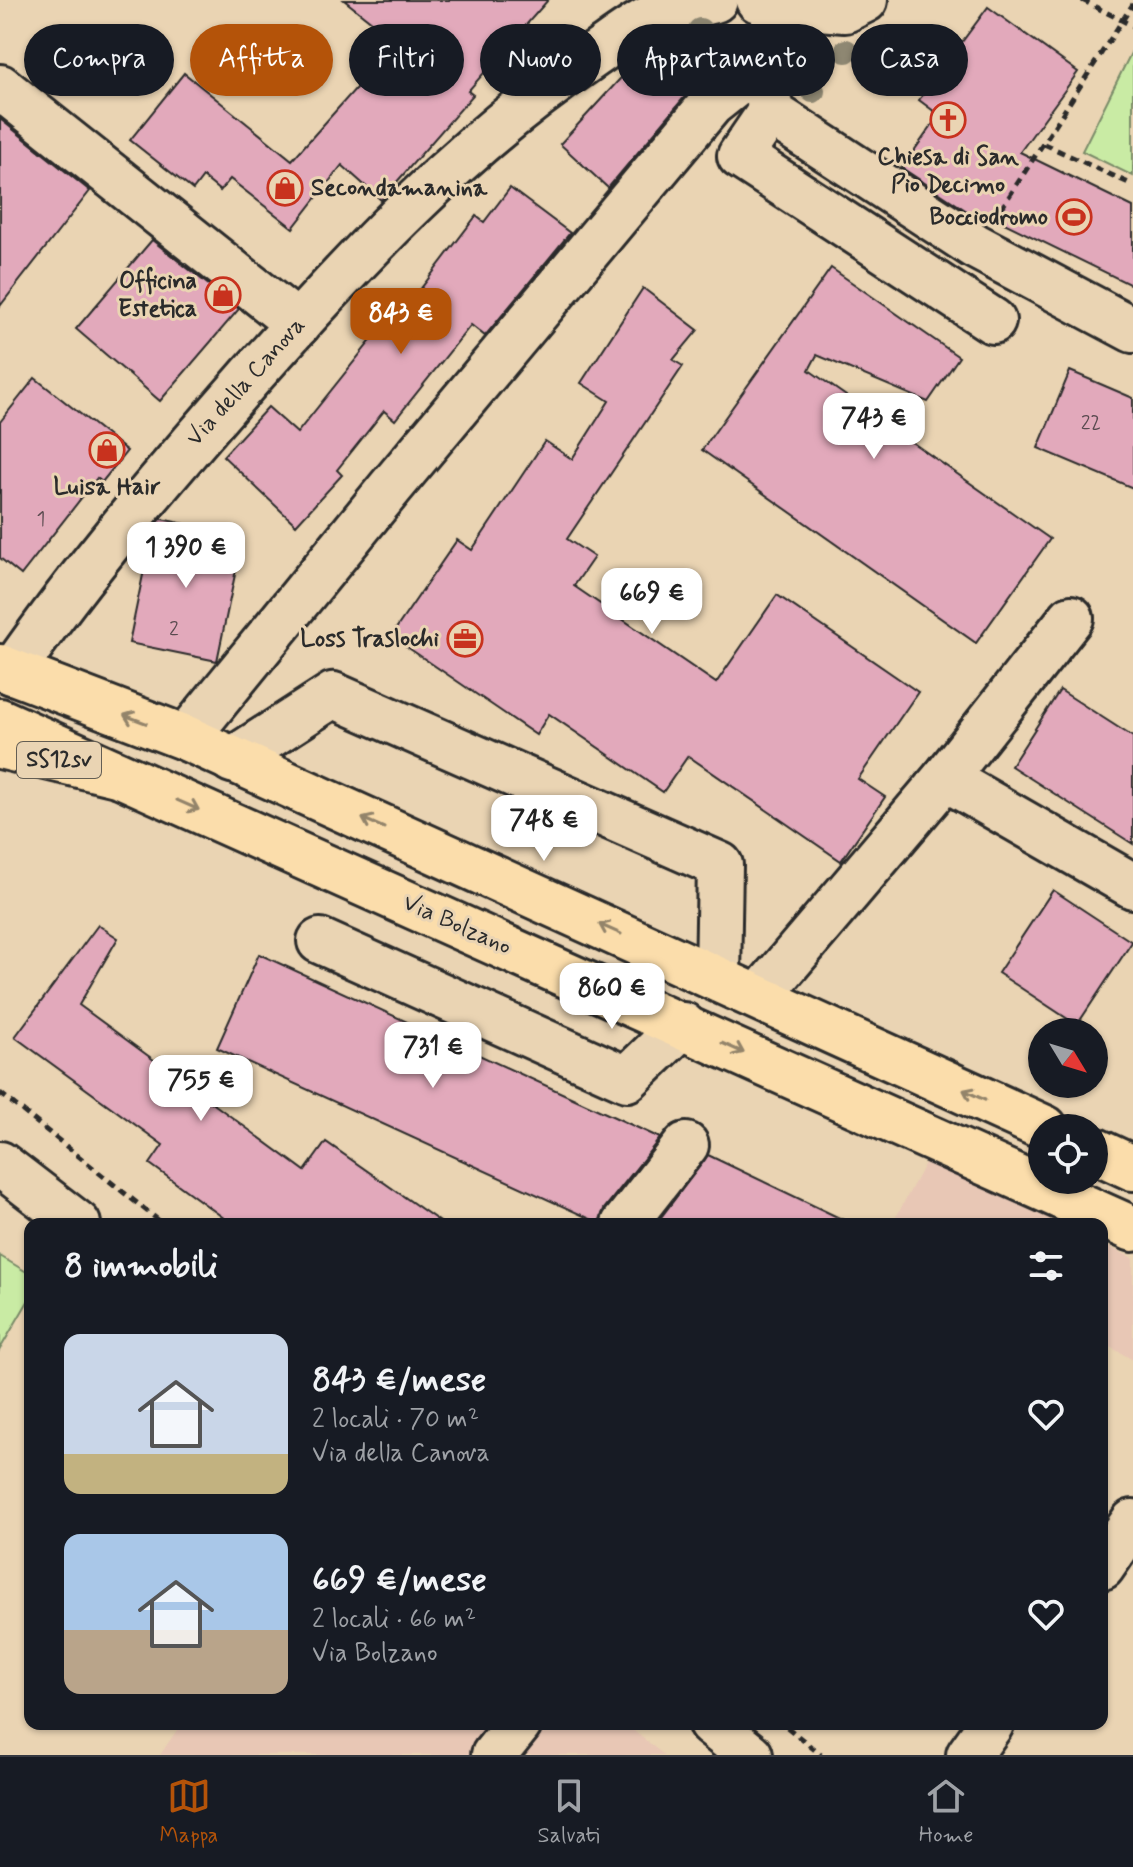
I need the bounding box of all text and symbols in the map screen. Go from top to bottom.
chip: Compra [24,24,174,96]
chip: Affitta [190,24,333,96]
chip: Filtri [349,24,464,96]
chip: Nuovo [480,24,601,96]
chip: Appartamento [617,24,835,96]
chip: Casa [851,24,968,96]
church icon: Chiesa di San Pio Decimo [929,101,967,139]
place label: Chiesa di San Pio Decimo [877,142,1019,201]
shop icon: Secondamanina [266,169,304,207]
place label: Secondamanina [311,173,488,204]
sports icon: Bocciodromo [1055,198,1093,236]
place label: Bocciodromo [930,202,1048,233]
place label: Officina Estetica [118,266,197,325]
shop icon: Officina Estetica [204,276,242,314]
pin: 843 € [345,288,457,356]
text: 843 € [368,297,434,331]
street label: Via della Canova [180,311,312,453]
pin: 743 € [818,393,930,461]
text: 743 € [841,402,907,436]
house number: 22 [1081,410,1101,437]
shop icon: Luisa Hair [88,431,126,469]
place label: Luisa Hair [53,472,161,503]
house number: 1 [37,506,45,533]
pin: 1 390 € [112,522,260,590]
text: 1 390 € [145,531,227,565]
pin: 669 € [596,568,708,636]
text: 669 € [619,577,685,611]
house number: 2 [169,616,179,643]
office icon: Loss Traslochi [446,620,484,658]
place label: Loss Traslochi [300,624,440,655]
one-way arrow [123,711,148,725]
road number: SS12sv [17,742,101,778]
pin: 748 € [488,795,600,863]
one-way arrow [176,799,200,814]
text: 748 € [509,804,579,838]
one-way arrow [361,815,386,830]
street label: Via Bolzano [398,887,516,963]
one-way arrow [598,921,623,936]
pin: 860 € [556,963,668,1031]
text: 860 € [578,972,646,1006]
north arrow [1028,1018,1108,1098]
map controls [1028,1018,1108,1194]
pin: 731 € [377,1022,489,1090]
text: 731 € [403,1031,464,1065]
one-way arrow [720,1041,745,1056]
pin: 755 € [145,1055,257,1123]
text: 755 € [167,1064,235,1098]
one-way arrow [962,1087,987,1102]
button: locate [1028,1114,1108,1194]
text: 8 immobili [64,1244,218,1289]
icon: filters [1024,1244,1068,1288]
text: 843 €/mese [312,1358,486,1403]
icon: home [128,1366,224,1462]
icon: heart [1024,1392,1068,1436]
text: 2 locali · 70 m² [312,1403,479,1437]
text: Via della Canova [312,1437,490,1471]
text: 669 €/mese [312,1558,487,1603]
icon: home [128,1566,224,1662]
icon: heart [1024,1592,1068,1636]
text: 2 locali · 66 m² [312,1603,476,1637]
text: Via Bolzano [312,1637,438,1671]
tab: Mappa [160,1774,218,1850]
tab: Salvati [537,1774,600,1850]
tab: Home [919,1774,973,1850]

